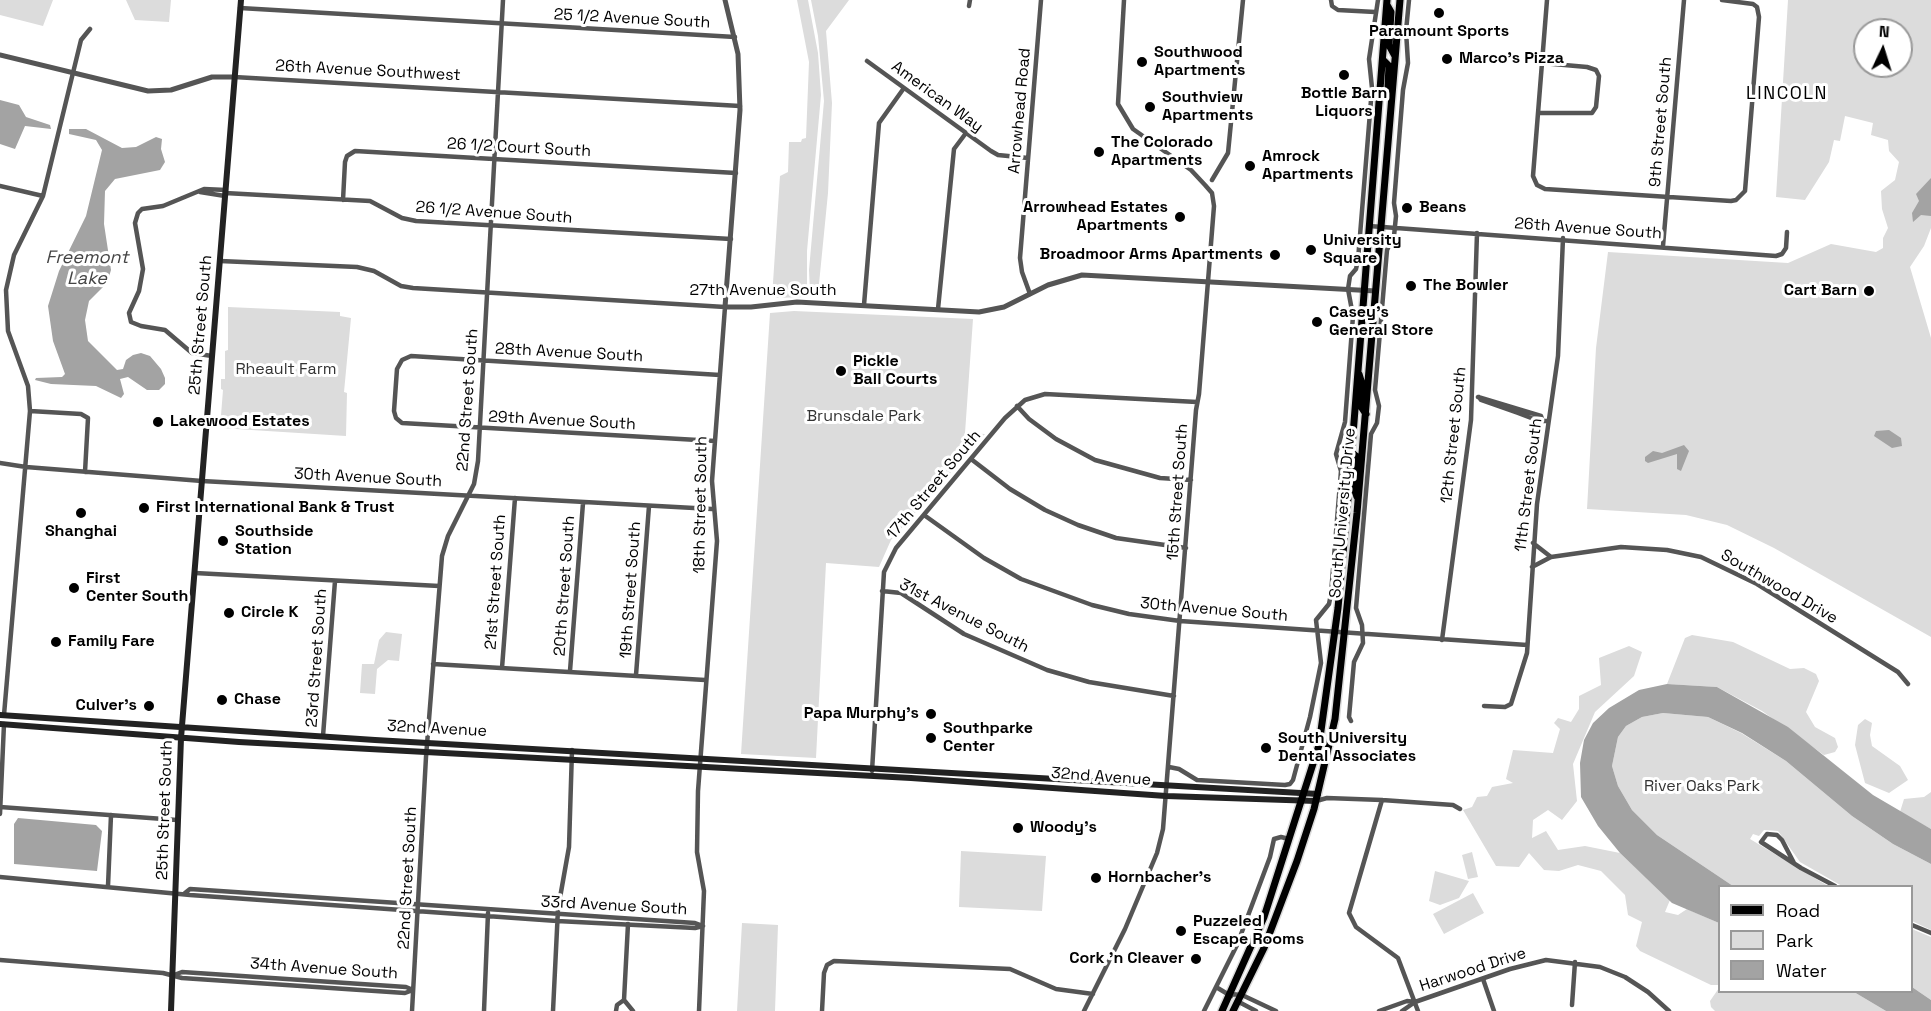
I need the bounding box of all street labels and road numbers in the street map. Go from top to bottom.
street label: 25 1/2 Avenue South [553,5,711,33]
street label: Arrowhead Road [1005,47,1035,175]
street label: 9th Street South [1646,56,1676,188]
street label: 26th Avenue Southwest [275,57,461,85]
street label: American Way [887,57,987,137]
street label: 26 1/2 Court South [447,135,591,161]
street label: 26 1/2 Avenue South [415,198,573,228]
street label: 26th Avenue South [1514,214,1662,244]
street label: 25th Street South [185,254,217,396]
street label: 27th Avenue South [689,281,837,301]
street label: 22nd Street South [453,328,483,472]
street label: 28th Avenue South [495,340,643,366]
street label: 12th Street South [1437,366,1471,504]
street label: 29th Avenue South [488,408,636,434]
street label: 11th Street South [1511,417,1547,553]
street label: 15th Street South [1164,423,1192,561]
street label: 17th Street South [883,426,985,544]
street label: South University Drive [1326,427,1360,599]
street label: 18th Street South [690,436,712,574]
street label: 30th Avenue South [293,465,443,491]
street label: 21st Street South [482,514,510,650]
street label: 20th Street South [551,515,579,657]
street label: 19th Street South [617,521,645,659]
street label: Southwood Drive [1717,546,1841,628]
street label: 31st Avenue South [896,575,1032,657]
street label: 23rd Street South [303,588,331,728]
street label: 30th Avenue South [1139,594,1289,626]
street label: 32nd Avenue [387,717,487,741]
street label: 25th Street South [153,740,177,880]
street label: 32nd Avenue [1050,764,1152,790]
street label: 22nd Street South [395,806,421,950]
street label: 33rd Avenue South [540,893,688,919]
street label: Harwood Drive [1417,944,1529,996]
street label: 34th Avenue South [249,954,399,984]

